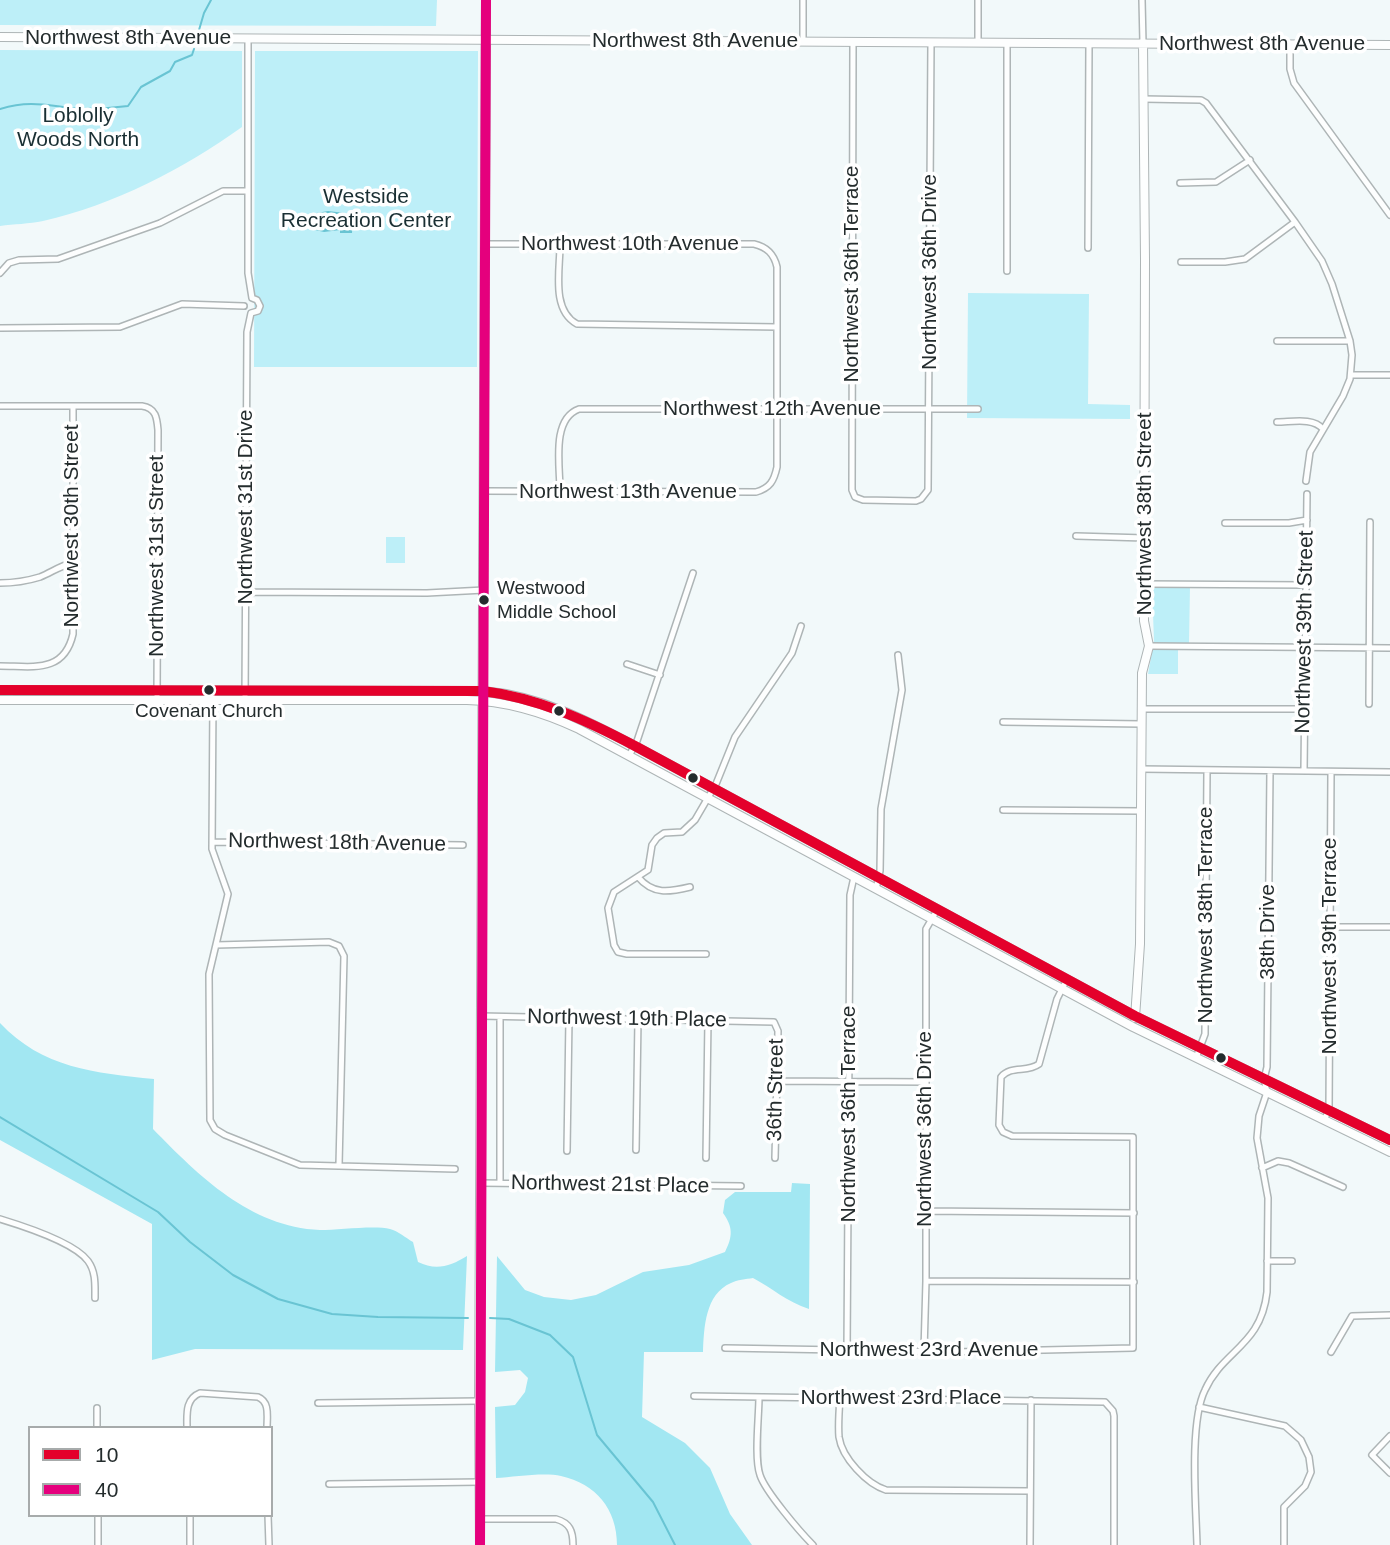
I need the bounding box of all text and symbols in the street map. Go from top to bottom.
street label: Northwest 8th Avenue [25,25,231,51]
street label: Northwest 8th Avenue [592,28,798,54]
street label: Northwest 8th Avenue [1159,31,1365,57]
park label: Loblolly Woods North [17,103,139,153]
street label: Northwest 36th Terrace [839,165,865,383]
street label: Northwest 36th Drive [917,174,943,370]
park label: Westside Recreation Center [281,184,451,234]
street label: Northwest 10th Avenue [521,231,739,257]
street label: Northwest 12th Avenue [663,396,881,422]
street label: Northwest 31st Drive [233,410,259,604]
street label: Northwest 38th Street [1132,412,1158,616]
street label: Northwest 30th Street [59,424,85,628]
street label: Northwest 31st Street [144,455,170,657]
street label: Northwest 13th Avenue [519,479,737,505]
street label: Northwest 39th Street [1291,530,1319,734]
place label: Westwood Middle School [497,578,616,622]
marker: Westwood Middle School [477,593,491,607]
marker: Covenant Church [202,683,216,697]
place label: Covenant Church [135,701,283,723]
unlabelled marker [552,704,566,718]
unlabelled marker [686,771,700,785]
street label: Northwest 38th Terrace [1193,806,1219,1024]
street label: Northwest 18th Avenue [228,829,446,857]
street label: Northwest 39th Terrace [1317,837,1343,1055]
street label: 38th Drive [1255,884,1281,980]
street label: Northwest 19th Place [527,1005,727,1033]
street label: Northwest 36th Terrace [836,1005,862,1223]
street label: Northwest 36th Drive [912,1031,938,1227]
street label: 36th Street [763,1038,789,1142]
unlabelled marker [1214,1051,1228,1065]
street label: Northwest 21st Place [511,1171,709,1199]
street label: Northwest 23rd Avenue [819,1337,1039,1363]
street label: Northwest 23rd Place [801,1385,1001,1411]
legend [28,1426,273,1517]
text: 10 [95,1443,118,1466]
text: 40 [95,1478,118,1501]

